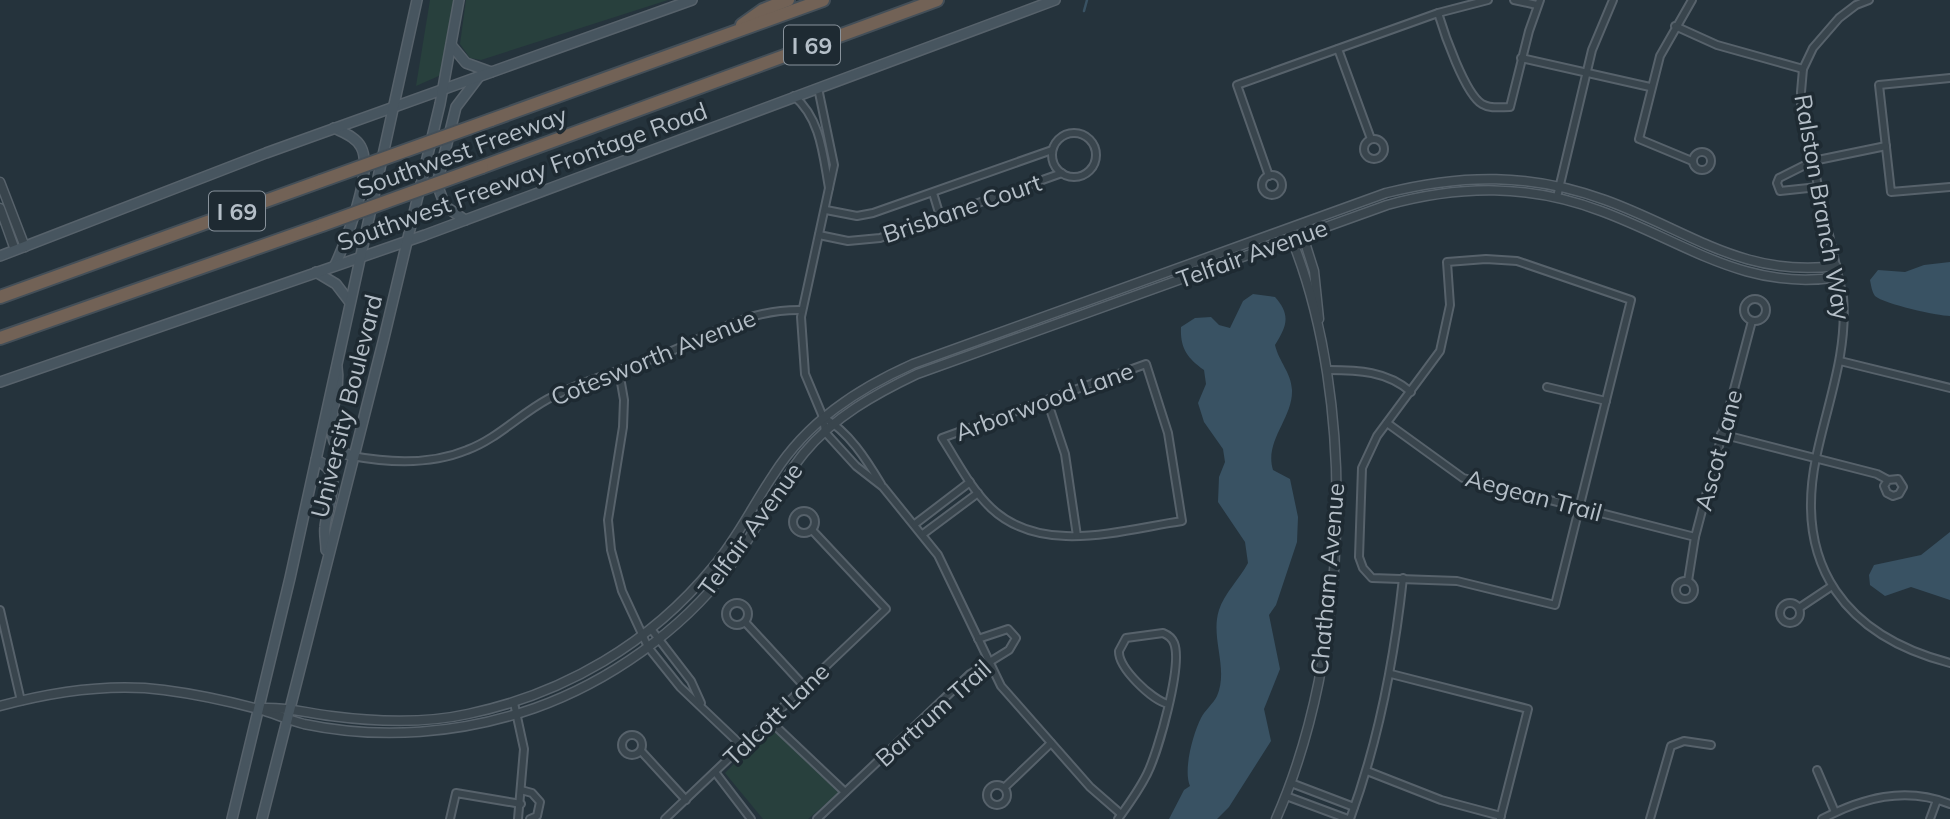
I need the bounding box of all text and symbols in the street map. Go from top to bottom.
road number: I 69 [784,26,840,64]
street label: Ralston Branch Way [1788,92,1858,322]
street label: Southwest Freeway Frontage Road [333,95,711,257]
street label: Southwest Freeway [353,99,571,203]
street label: Brisbane Court [879,167,1045,249]
road number: I 69 [209,192,265,230]
street label: Telfair Avenue [1173,212,1331,294]
street label: University Boulevard [304,291,388,521]
street label: Cotesworth Avenue [546,302,760,412]
street label: Arborwood Lane [951,355,1137,447]
street label: Ascot Lane [1687,386,1749,514]
street label: Telfair Avenue [691,456,809,602]
street label: Aegean Trail [1463,462,1605,528]
street label: Chatham Avenue [1304,482,1350,676]
street label: Bartrum Trail [869,653,997,773]
street label: Talcott Lane [717,656,835,772]

